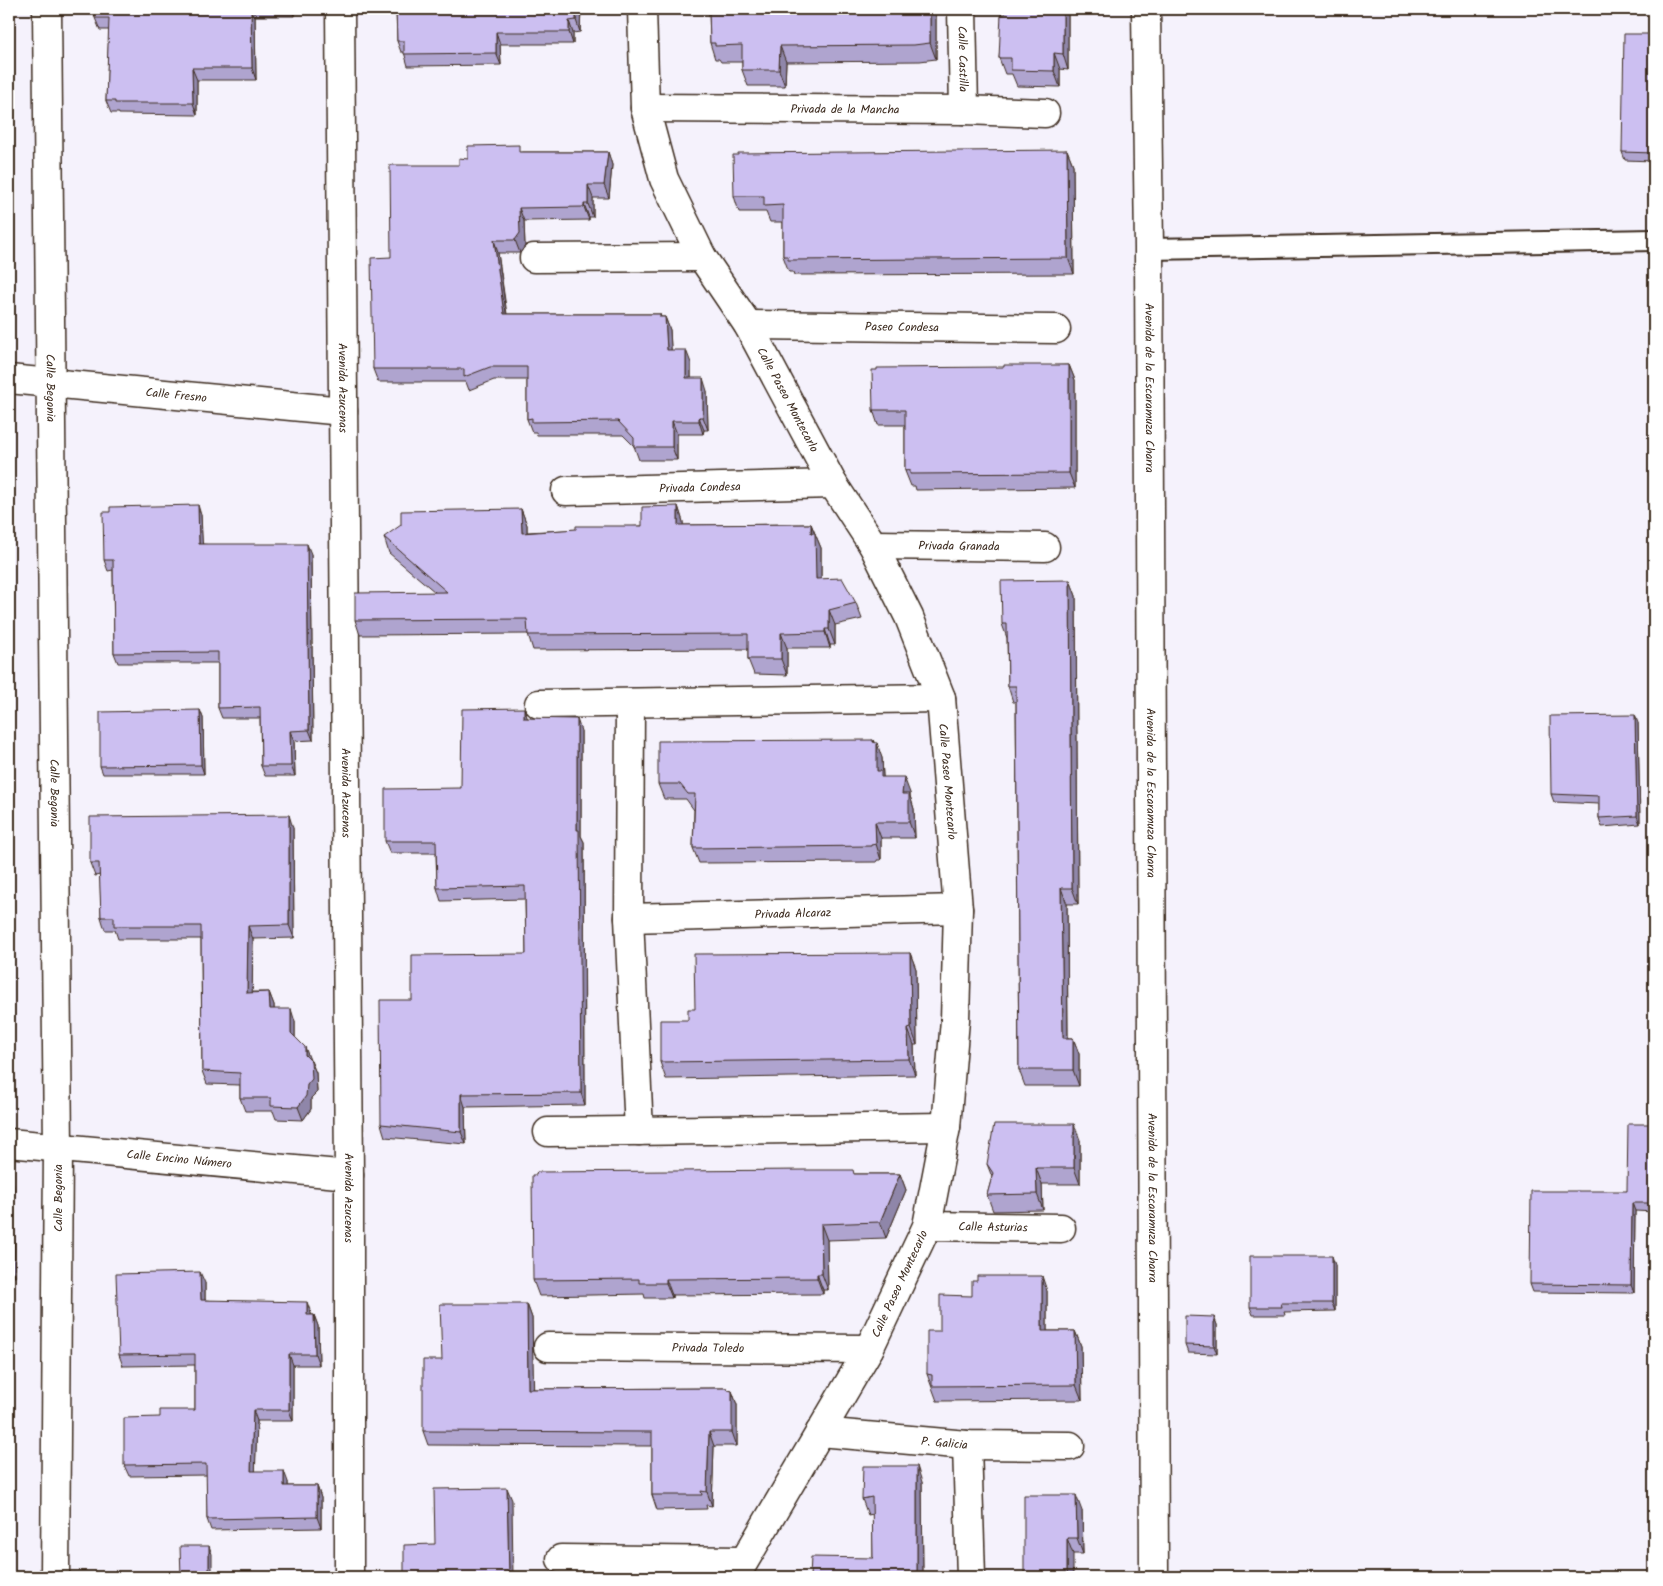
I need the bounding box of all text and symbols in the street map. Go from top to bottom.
street label: Calle Castilla [953,26,973,93]
street label: Privada de la Mancha [790,99,900,119]
street label: Avenida de la Escaramuza Charra [1140,303,1159,473]
street label: Paseo Condesa [865,317,940,337]
street label: Avenida Azucenas [333,343,353,433]
street label: Calle Paseo Montecarlo [752,344,824,456]
street label: Calle Begonia [41,354,60,422]
street label: Calle Fresno [145,383,208,407]
street label: Privada Condesa [659,477,741,498]
street label: Privada Granada [918,536,1000,556]
street label: Avenida de la Escaramuza Charra [1141,708,1161,878]
street label: Calle Paseo Montecarlo [934,723,962,840]
street label: Avenida Azucenas [336,748,356,838]
street label: Calle Begonia [45,759,64,827]
street label: Privada Alcaraz [754,903,832,924]
street label: Avenida de la Escaramuza Charra [1143,1113,1162,1283]
street label: Calle Encino Número [126,1145,233,1173]
street label: Avenida Azucenas [339,1153,359,1243]
street label: Calle Begonia [49,1164,68,1232]
street label: Calle Asturias [958,1217,1028,1237]
street label: Calle Paseo Montecarlo [867,1227,933,1341]
street label: Privada Toledo [672,1338,744,1358]
street label: P. Galicia [920,1431,969,1455]

